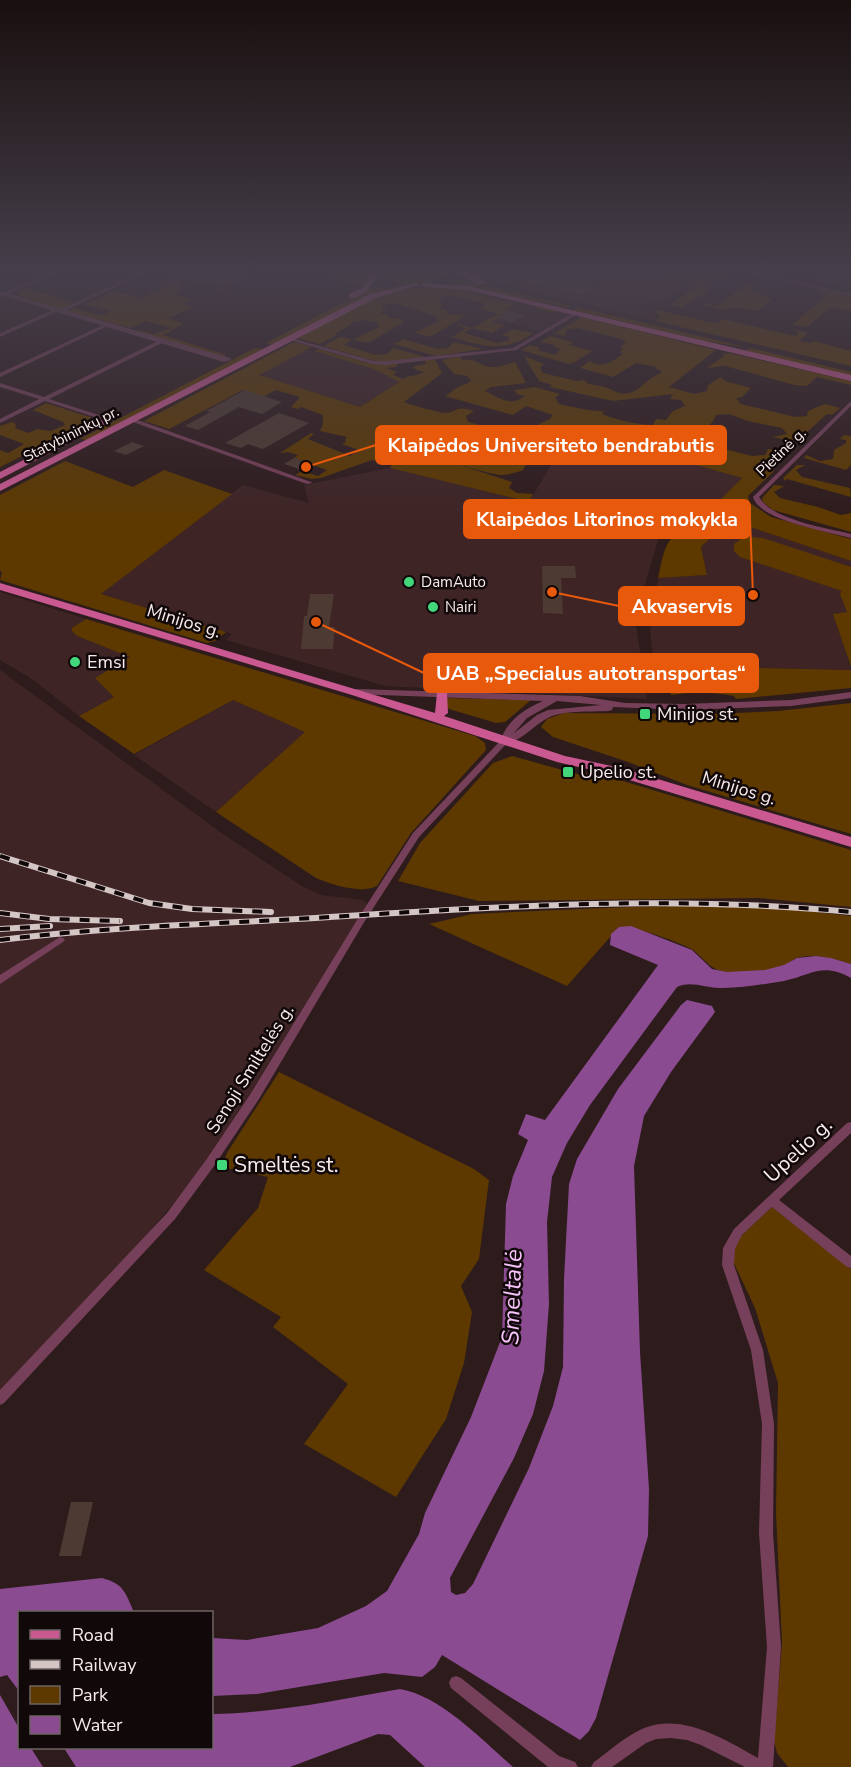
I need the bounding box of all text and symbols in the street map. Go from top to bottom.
street label: Statybininkų pr. [20,401,122,467]
street label: Pietinė g. [752,423,810,481]
callout: Klaipėdos Universiteto bendrabutis [376,426,726,464]
text: Klaipėdos Universiteto bendrabutis [388,432,715,459]
callout: Klaipėdos Litorinos mokykla [464,500,750,538]
text: Klaipėdos Litorinos mokykla [476,506,738,533]
place label: DamAuto [421,572,486,592]
marker: DamAuto [402,575,416,589]
callout: Akvaservis [619,587,744,625]
text: Akvaservis [632,593,733,620]
place label: Nairi [445,597,476,617]
street label: Minijos g. [144,598,224,644]
marker: Nairi [426,600,440,614]
place label: Emsi [87,650,126,674]
callout: UAB „Specialus autotransportas“ [424,654,758,692]
marker: Emsi [68,655,82,669]
text: UAB „Specialus autotransportas“ [436,660,746,687]
place label: Minijos st. [657,702,738,726]
marker: Minijos st. [638,707,652,721]
place label: Upelio st. [580,760,657,784]
marker: Upelio st. [561,765,575,779]
street label: Minijos g. [699,765,779,811]
street label: Senoji Smiltelės g. [201,1000,299,1138]
street label: Upelio g. [758,1111,838,1189]
place label: Smeltės st. [234,1151,338,1179]
marker: Smeltės st. [215,1158,229,1172]
water label: Smeltalė [494,1248,530,1345]
legend [18,1611,213,1749]
text: Road [72,1623,114,1647]
text: Railway [72,1653,137,1677]
text: Park [72,1683,109,1707]
text: Water [72,1713,123,1737]

